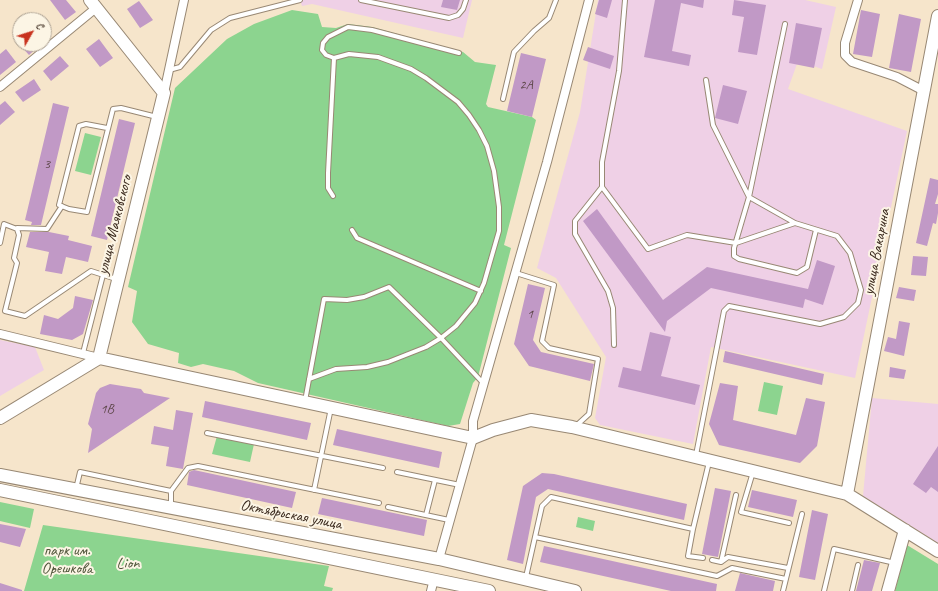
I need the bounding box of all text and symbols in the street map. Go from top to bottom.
north arrow [12,12,52,52]
text: С [33,19,48,32]
house number: 2А [519,77,533,93]
house number: 3 [44,156,50,172]
street label: улица Маяковского [93,173,137,277]
street label: улица Вакарина [859,207,895,297]
house number: 1 [527,306,533,322]
house number: 1В [100,401,114,417]
street label: Октябрьская улица [239,496,343,534]
park label: парк им. Орешкова [42,541,92,579]
park label: Lion [117,554,139,574]

